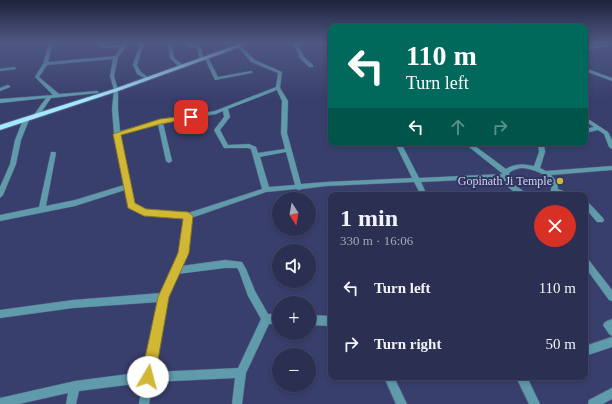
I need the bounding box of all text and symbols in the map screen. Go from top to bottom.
icon: left [340,40,392,92]
text: 110 m [406,40,477,71]
text: Turn left [406,73,469,93]
pin [174,100,208,134]
icon: arrive [180,106,202,128]
icon: left [405,116,427,138]
icon: ahead [447,116,469,138]
icon: right [489,116,511,138]
place label: Gopinath Ji Temple [458,174,552,188]
marker: Gopinath Ji Temple [555,176,565,186]
north arrow [272,192,316,236]
map controls [272,192,316,392]
text: 1 min [340,205,398,231]
button: close [534,205,576,247]
text: 330 m · 16:06 [340,233,413,248]
button: sound [272,244,316,288]
icon: left [340,277,362,299]
text: Turn left [374,280,431,296]
text: 110 m [539,280,576,296]
button: + [272,296,316,340]
icon: right [340,333,362,355]
text: Turn right [374,336,441,352]
text: 50 m [546,336,576,352]
button: − [272,348,316,392]
position arrow [127,356,169,398]

